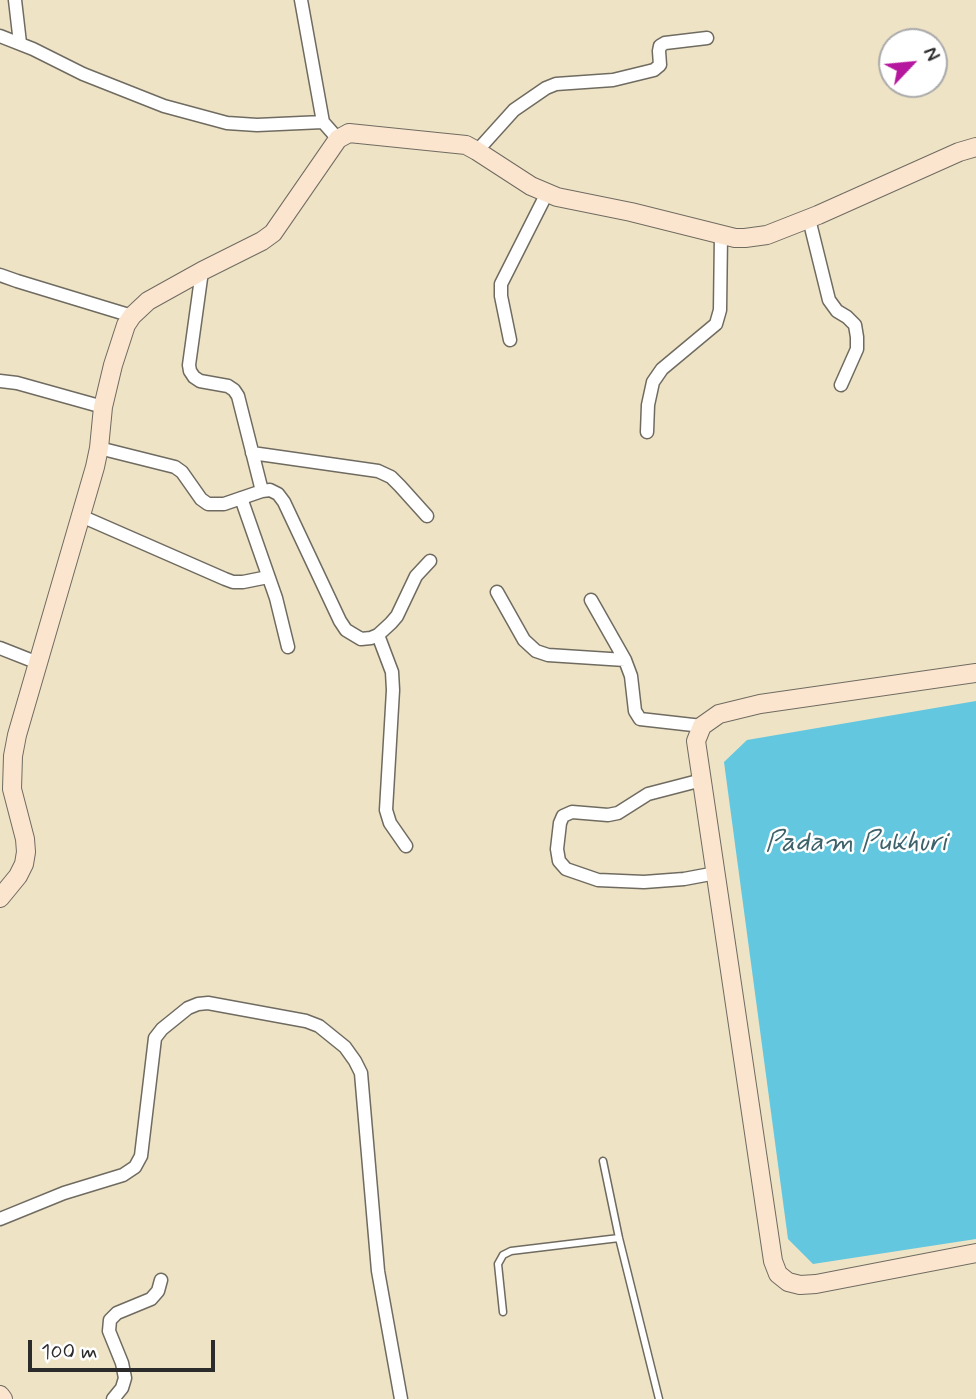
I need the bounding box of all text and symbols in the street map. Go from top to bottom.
north arrow [878,28,948,98]
text: N [917,43,945,66]
water label: Padam Pukhuri [765,827,947,861]
scale bar [32,1326,219,1370]
text: 100 m [41,1338,97,1366]

